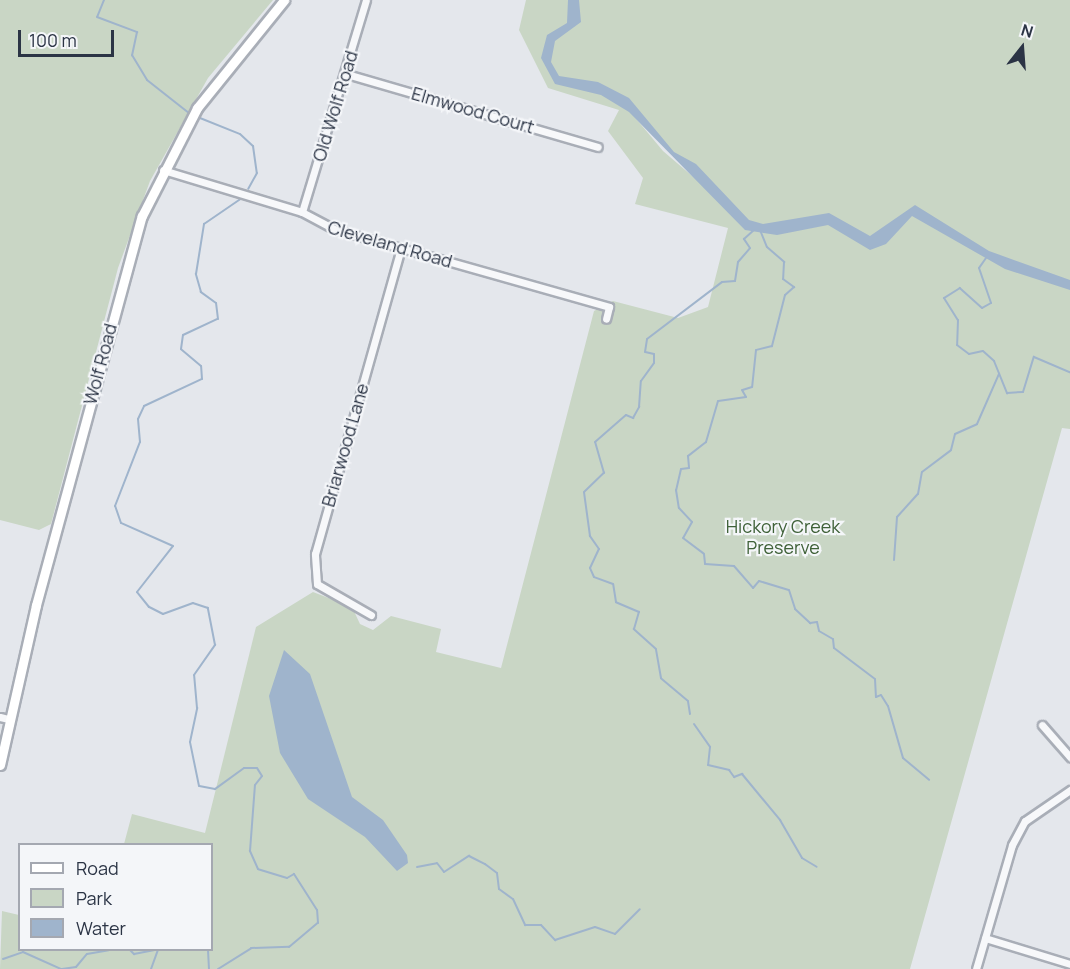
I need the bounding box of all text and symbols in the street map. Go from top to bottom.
scale bar [21,18,117,56]
north arrow [992,18,1052,78]
text: N [1019,19,1036,43]
text: 100 m [29,28,77,52]
street label: Old Wolf Road [308,48,362,164]
street label: Elmwood Court [409,82,537,138]
street label: Cleveland Road [325,216,455,272]
street label: Wolf Road [79,321,121,407]
street label: Briarwood Lane [317,381,373,509]
park label: Hickory Creek Preserve [726,516,840,558]
legend [18,843,213,951]
text: Road [76,856,119,880]
text: Park [76,886,112,910]
text: Water [76,916,126,940]

